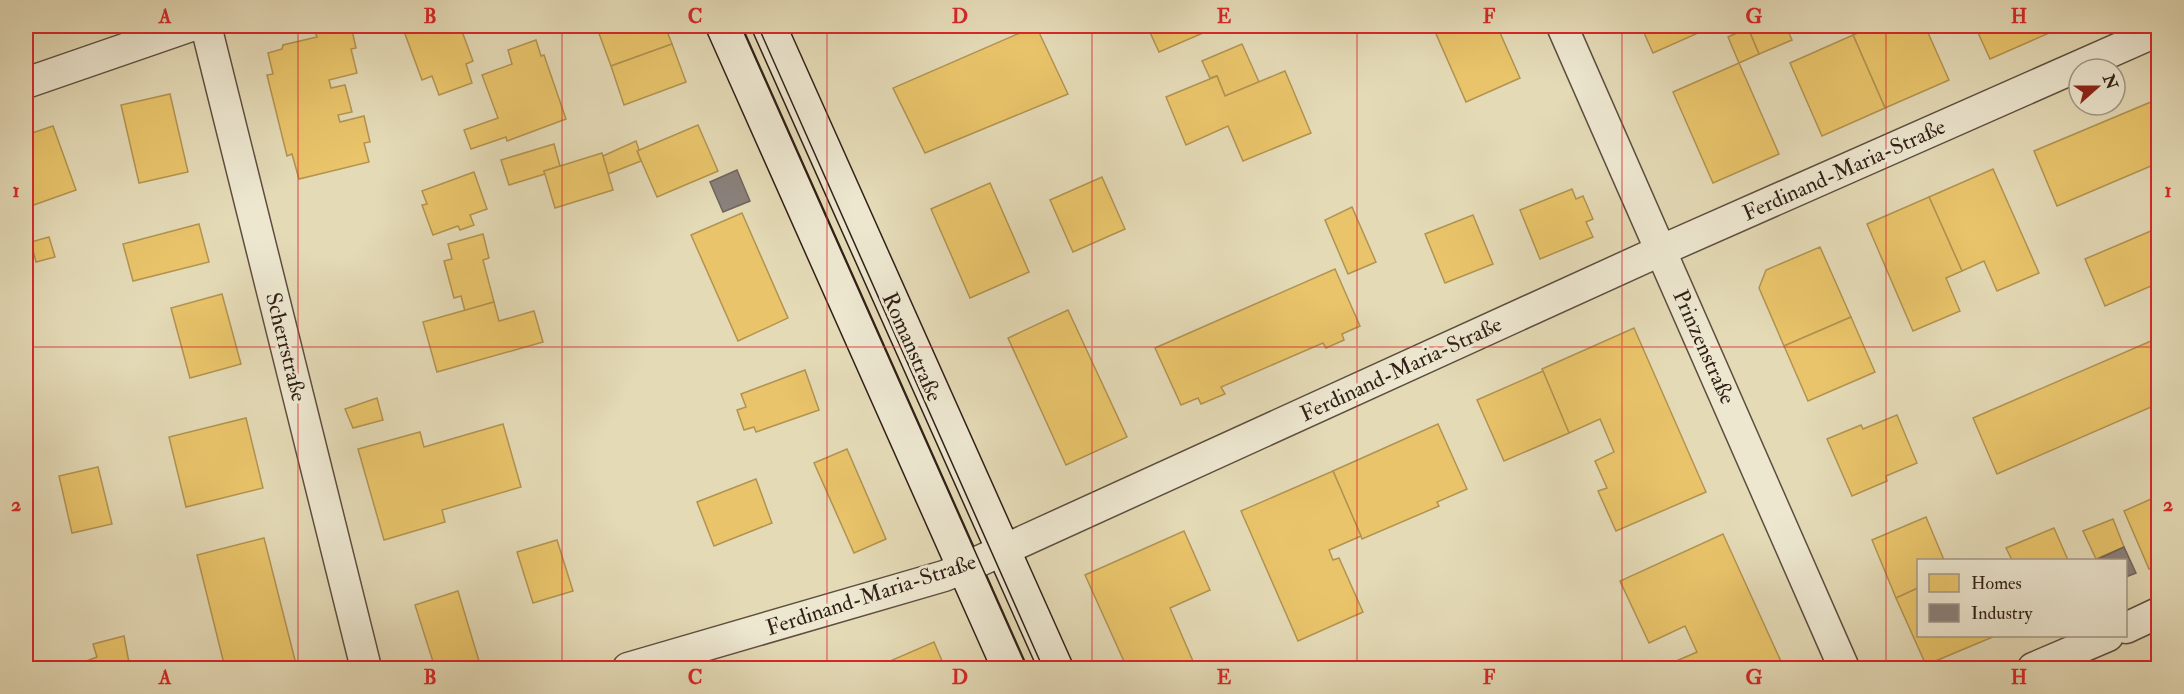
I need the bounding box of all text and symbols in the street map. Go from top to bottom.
text: A [158,4,172,29]
text: B [423,4,437,29]
text: C [688,4,702,29]
text: D [952,4,968,29]
text: E [1217,4,1232,29]
text: F [1483,4,1496,29]
text: G [1746,4,1763,29]
text: H [2011,4,2027,29]
north arrow [2067,57,2127,117]
text: N [2098,71,2122,93]
street label: Ferdinand-Maria-Straße [1738,113,1950,227]
text: 1 [12,178,20,203]
text: 1 [2164,178,2172,203]
street label: Prinzenstraße [1666,285,1742,409]
street label: Romanstraße [876,288,948,406]
street label: Scherrstraße [259,290,313,404]
street label: Ferdinand-Maria-Straße [1296,310,1506,428]
text: 2 [11,492,21,517]
text: 2 [2163,492,2173,517]
street label: Ferdinand-Maria-Straße [762,548,980,642]
legend [1917,559,2127,637]
text: Homes [1971,572,2022,595]
text: Industry [1971,602,2033,625]
text: A [158,665,172,690]
text: B [423,665,437,690]
text: C [688,665,702,690]
text: D [952,665,968,690]
text: E [1217,665,1232,690]
text: F [1483,665,1496,690]
text: G [1746,665,1763,690]
text: H [2011,665,2027,690]

